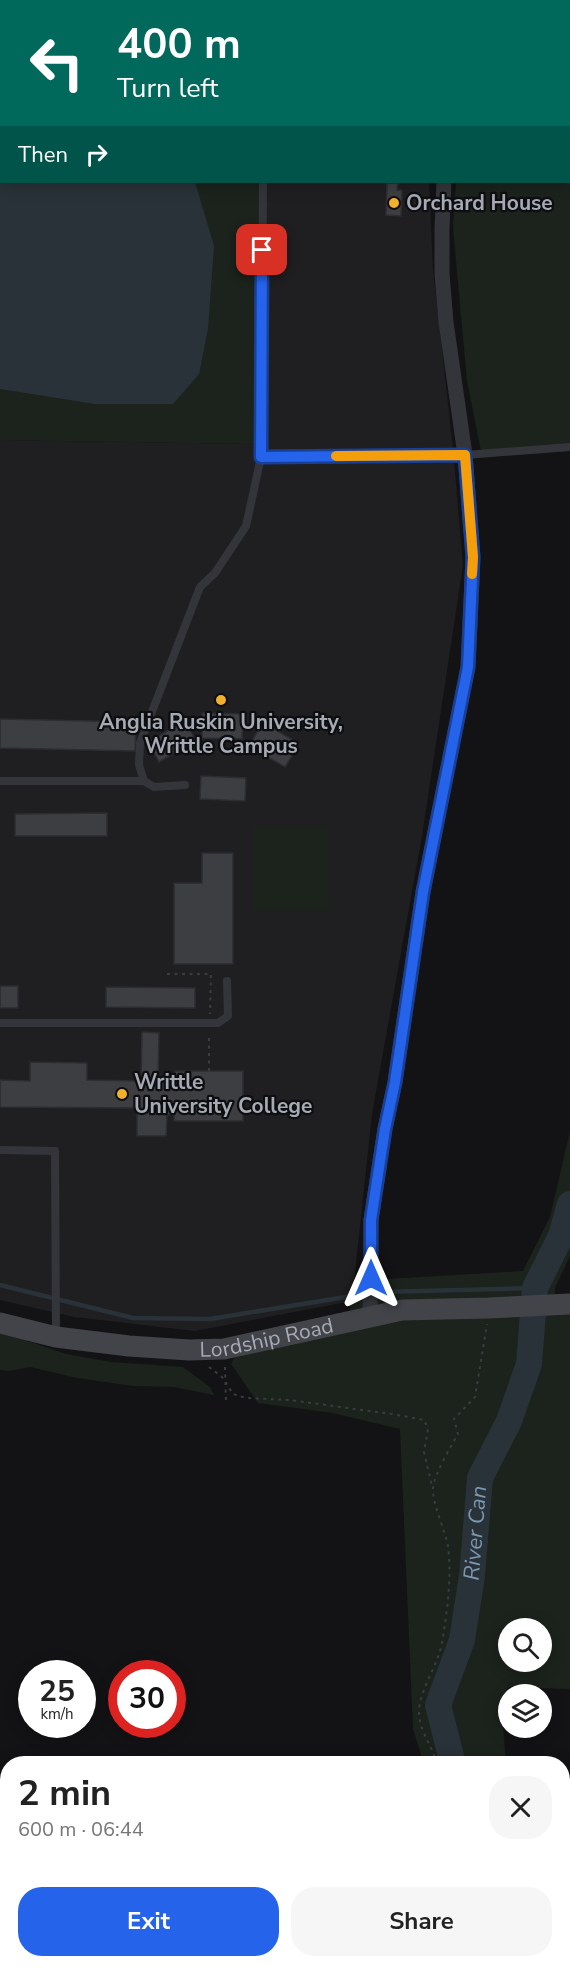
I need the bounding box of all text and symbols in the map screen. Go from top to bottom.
text: 400 m [117,16,241,73]
icon: left [18,24,96,102]
text: Turn left [117,70,218,107]
icon: right [80,138,113,171]
text: Then [18,140,68,170]
place label: Orchard House [406,189,553,217]
marker: Orchard House [387,196,401,210]
pin [236,224,287,275]
icon: arrive [245,233,278,266]
marker: Anglia Ruskin University, Writtle Campus [214,693,228,707]
place label: Anglia Ruskin University, Writtle Campus [99,708,343,760]
place label: Writtle University College [134,1068,312,1120]
marker: Writtle University College [115,1087,129,1101]
position arrow [339,1246,403,1310]
street label: Lordship Road [199,1311,336,1364]
water label: River Can [457,1485,494,1582]
map controls [498,1618,552,1738]
button: search [498,1618,552,1672]
speed limit sign: 30 [108,1660,186,1738]
text: 25 [39,1671,75,1712]
button: layers [498,1684,552,1738]
text: km/h [40,1704,74,1724]
text: 2 min [18,1769,111,1818]
button: close [489,1776,552,1839]
text: 600 m · 06:44 [18,1816,144,1843]
button: Exit [18,1887,279,1956]
button: Share [291,1887,552,1956]

